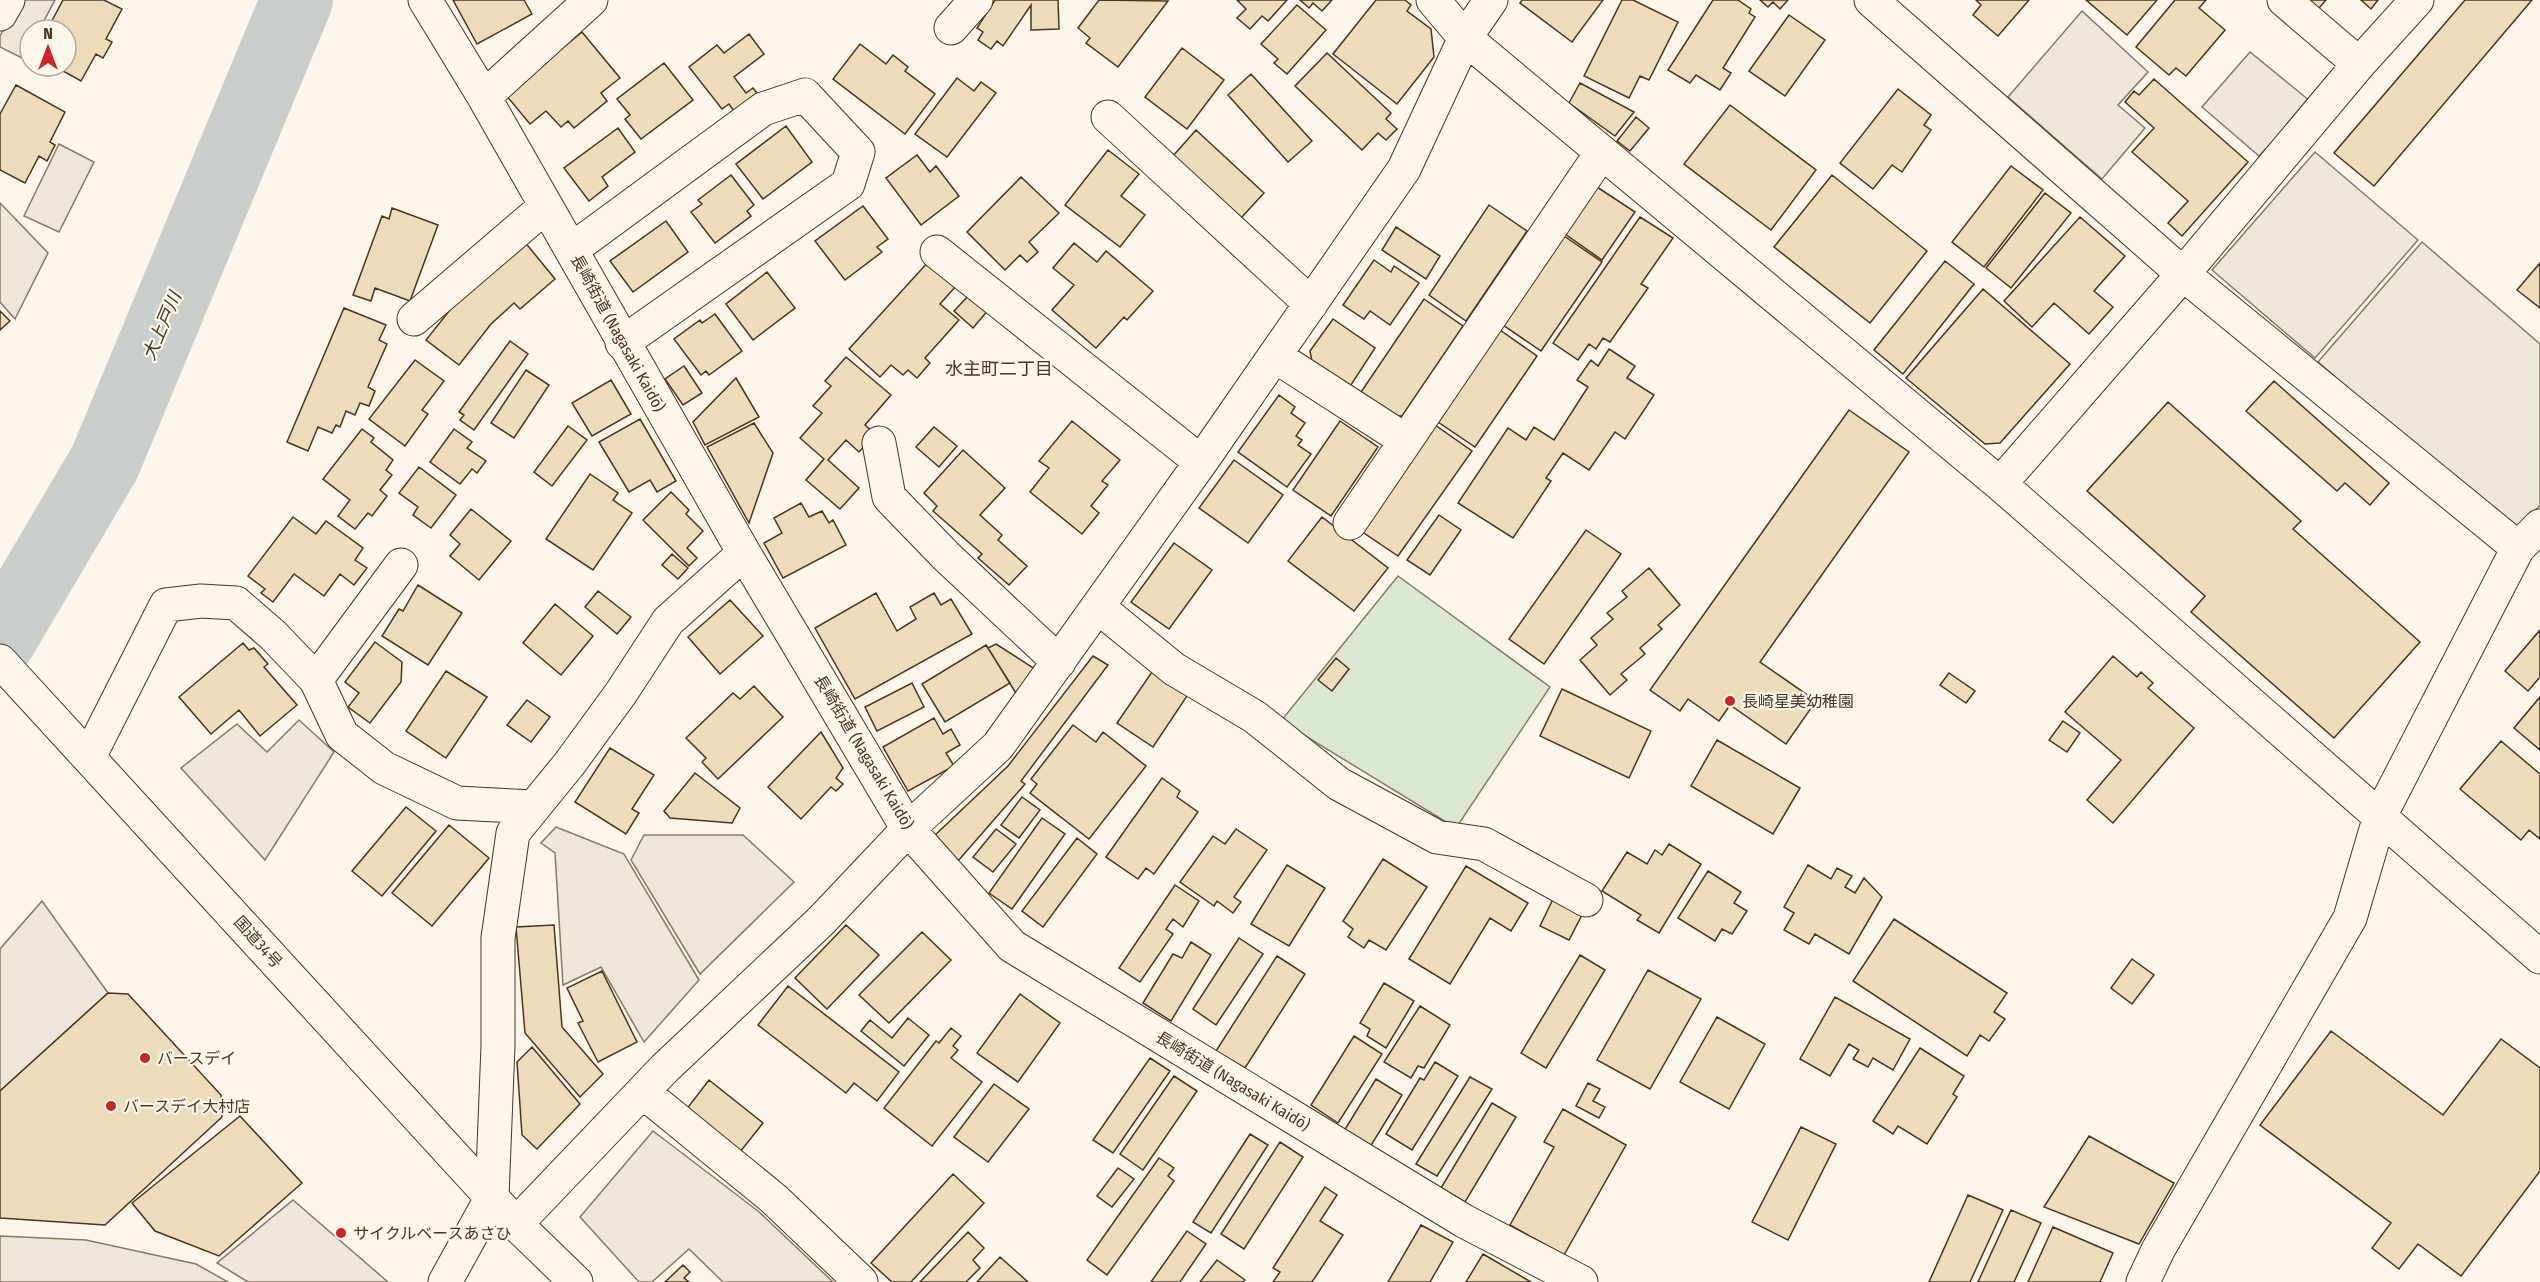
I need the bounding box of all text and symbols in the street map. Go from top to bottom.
north arrow [18,18,78,78]
text: N [43,24,53,43]
street label: 長崎街道 (Nagasaki Kaidō) [567,251,669,415]
water label: 大上戸川 [138,287,187,363]
district label: 水主町二丁目 [945,358,1053,380]
street label: 長崎街道 (Nagasaki Kaidō) [810,671,918,833]
place label: 長崎星美幼稚園 [1742,692,1854,711]
marker: 長崎星美幼稚園 [1723,694,1737,708]
street label: 国道34号 [230,912,286,972]
street label: 長崎街道 (Nagasaki Kaidō) [1152,1027,1314,1135]
place label: バースデイ [157,1049,236,1068]
marker: バースデイ [138,1051,152,1065]
place label: バースデイ大村店 [123,1097,250,1116]
marker: バースデイ大村店 [104,1099,118,1113]
place label: サイクルベースあさひ [353,1224,511,1243]
marker: サイクルベースあさひ [334,1226,348,1240]

